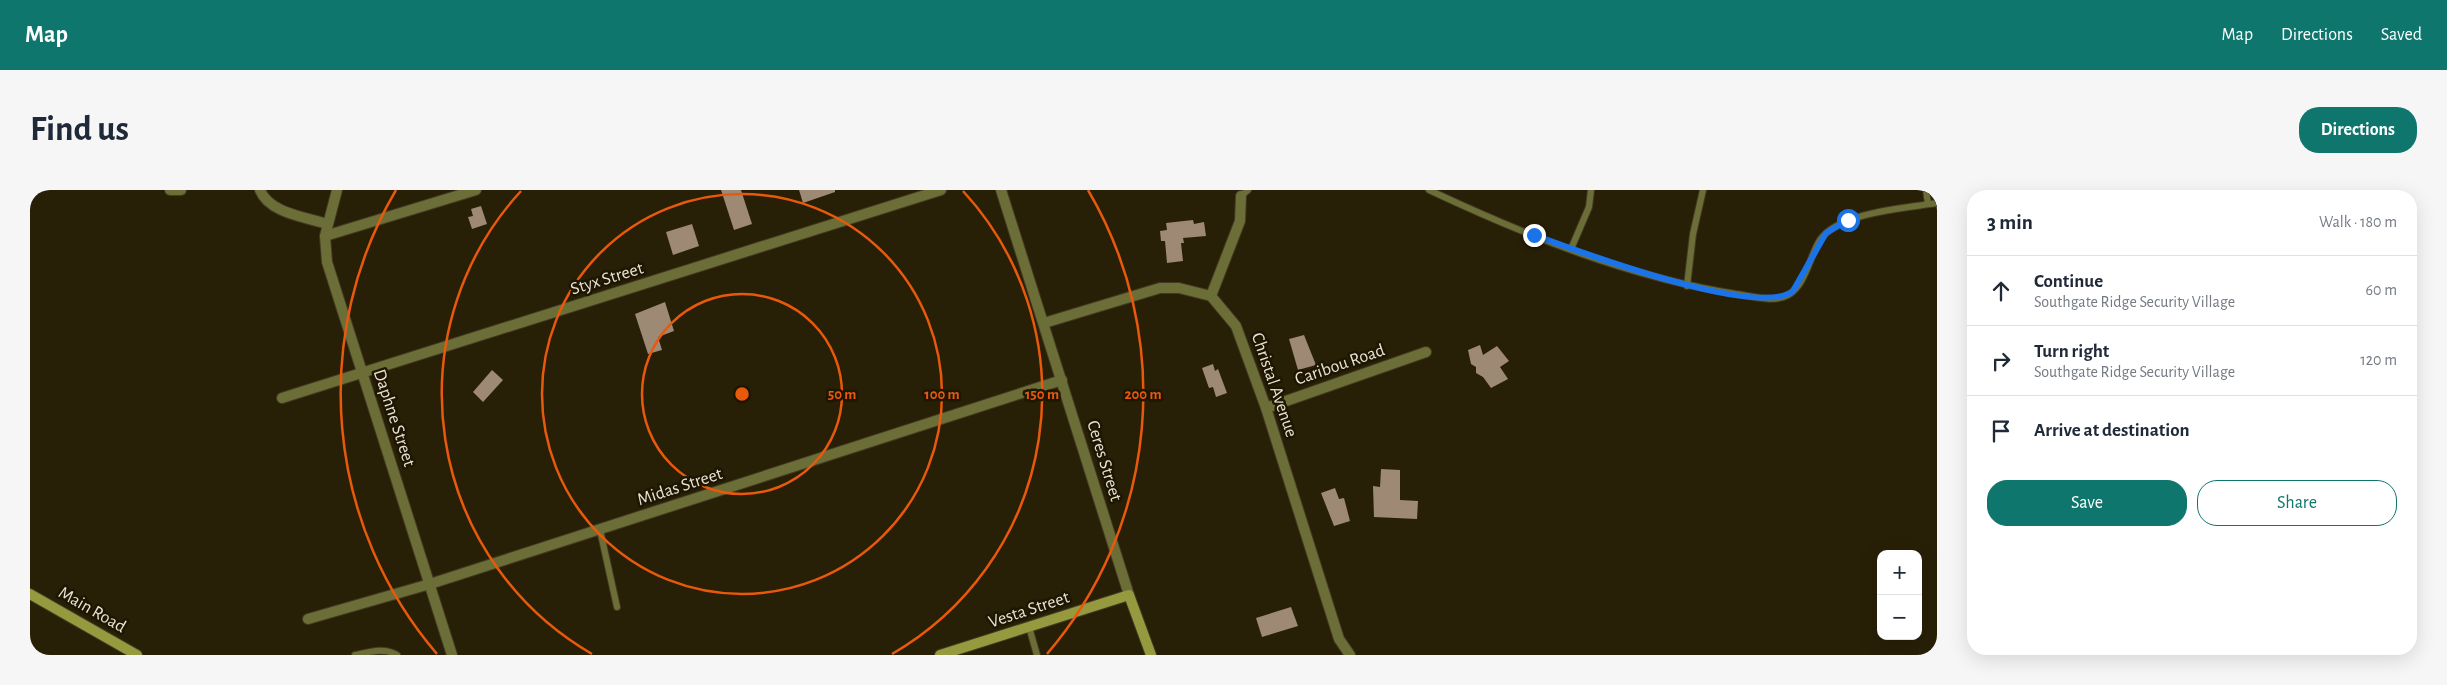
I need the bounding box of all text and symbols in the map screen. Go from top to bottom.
text: Map [25,23,68,47]
text: Map [2222,26,2253,44]
text: Directions [2281,26,2353,44]
text: Saved [2381,26,2422,44]
button: Directions [2299,107,2417,153]
text: Find us [30,112,129,147]
route start [1837,209,1860,232]
text: 3 min [1987,212,2033,233]
text: Walk · 180 m [2319,214,2397,230]
route end [1523,224,1546,247]
street label: Styx Street [568,259,646,299]
text: Continue [2034,272,2103,291]
icon: ahead [1987,277,2015,305]
text: 60 m [2366,282,2397,298]
text: Southgate Ridge Security Village [2034,294,2235,310]
street label: Christal Avenue [1248,330,1300,440]
street label: Caribou Road [1293,341,1387,389]
text: Turn right [2034,342,2109,361]
icon: right [1987,347,2015,375]
text: 120 m [2360,352,2397,368]
text: Southgate Ridge Security Village [2034,364,2235,380]
street label: Daphne Street [370,367,418,469]
centre of rings [733,385,751,403]
text: 50 m [828,387,856,402]
text: 100 m [924,387,960,402]
text: 150 m [1025,387,1059,402]
text: 200 m [1124,387,1162,402]
icon: arrive [1987,417,2015,445]
street label: Ceres Street [1083,418,1125,504]
text: Arrive at destination [2034,421,2190,440]
street label: Midas Street [635,465,725,509]
button: Save [1987,480,2187,526]
button: Share [2197,480,2397,526]
map controls [1877,550,1922,640]
button: + [1877,550,1922,595]
street label: Main Road [55,584,129,636]
street label: Vesta Street [986,588,1072,631]
button: − [1877,595,1922,640]

